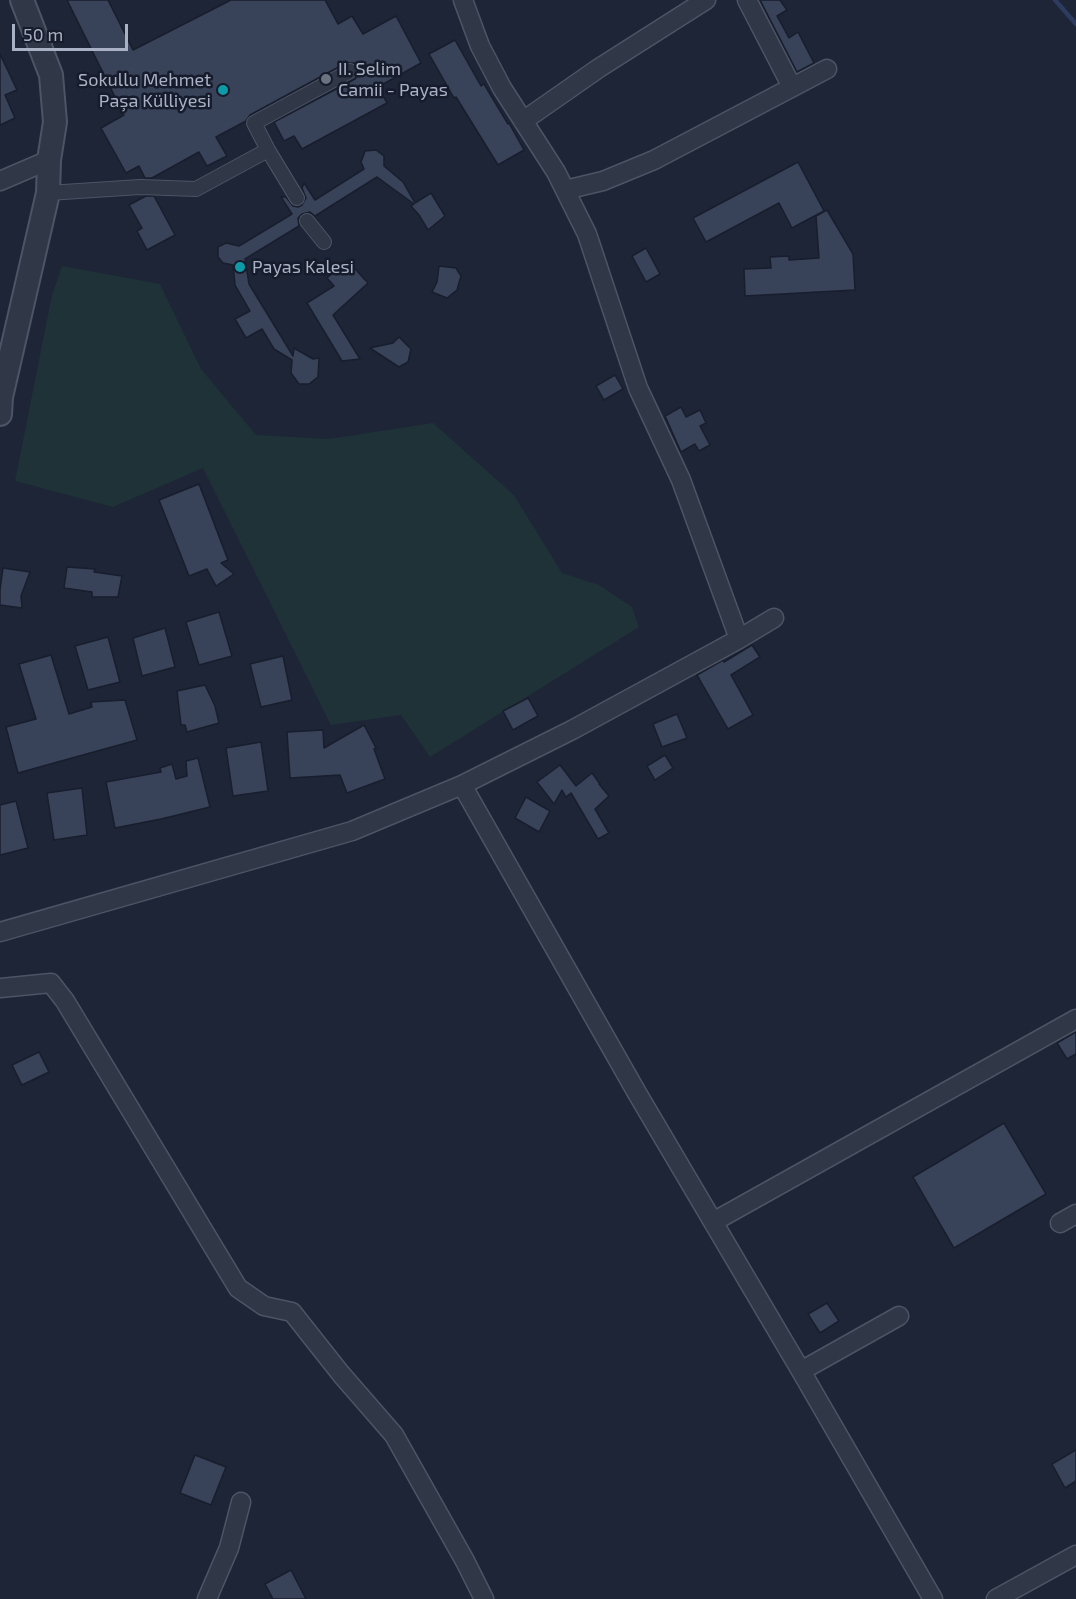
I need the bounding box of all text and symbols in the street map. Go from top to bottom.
scale bar [15,12,130,50]
text: 50 m [23,23,63,45]
place label: II. Selim Camii - Payas [338,58,448,100]
place label: Sokullu Mehmet Paşa Külliyesi [78,69,211,112]
marker: II. Selim Camii - Payas [319,72,333,86]
marker: Sokullu Mehmet Paşa Külliyesi [216,83,230,97]
place label: Payas Kalesi [252,256,354,278]
marker: Payas Kalesi [233,260,247,274]

